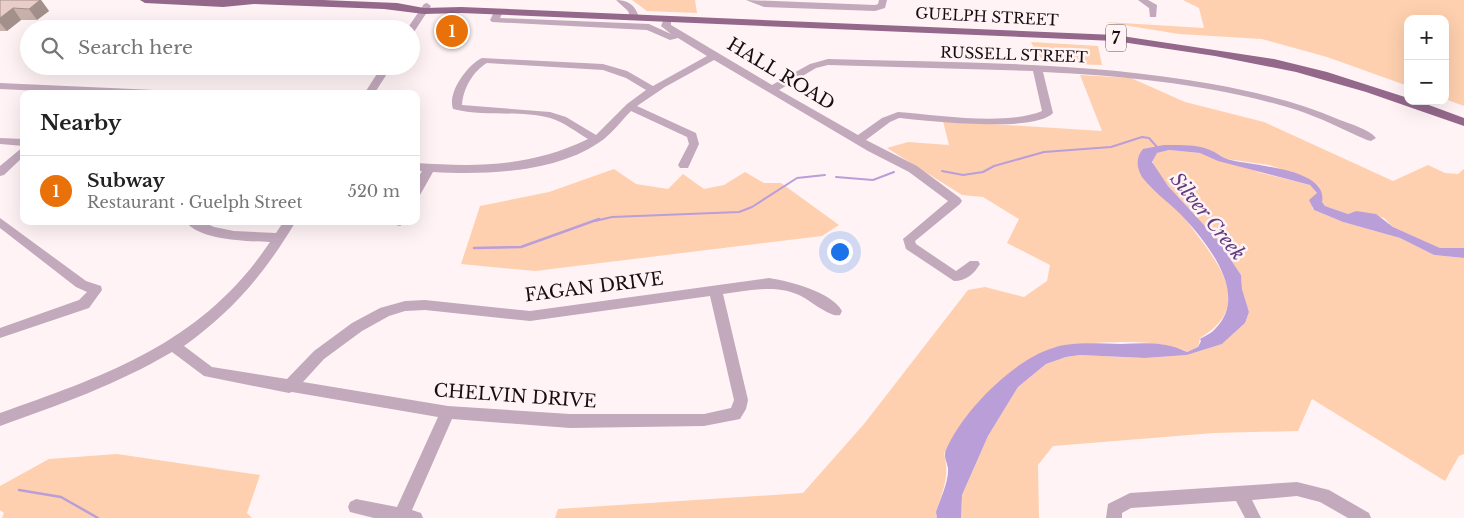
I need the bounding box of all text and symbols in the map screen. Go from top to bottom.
street label: GUELPH STREET [915,3,1059,30]
pin: 1 [436,12,468,50]
map controls [1404,15,1449,105]
button: + [1404,15,1449,60]
search box [20,20,420,75]
road number: 7 [1106,24,1126,52]
street label: HALL ROAD [723,33,839,115]
icon: search [38,34,66,62]
text: Search here [78,36,193,59]
street label: RUSSELL STREET [940,42,1088,67]
button: − [1404,60,1449,105]
text: Nearby [40,110,121,136]
water label: Silver Creek [1165,168,1250,265]
text: Subway [87,169,165,192]
text: 1 [53,181,59,201]
text: 520 m [348,181,400,201]
text: Restaurant · Guelph Street [87,192,302,212]
your location [827,239,853,265]
street label: FAGAN DRIVE [523,268,665,306]
street label: CHELVIN DRIVE [433,379,597,413]

